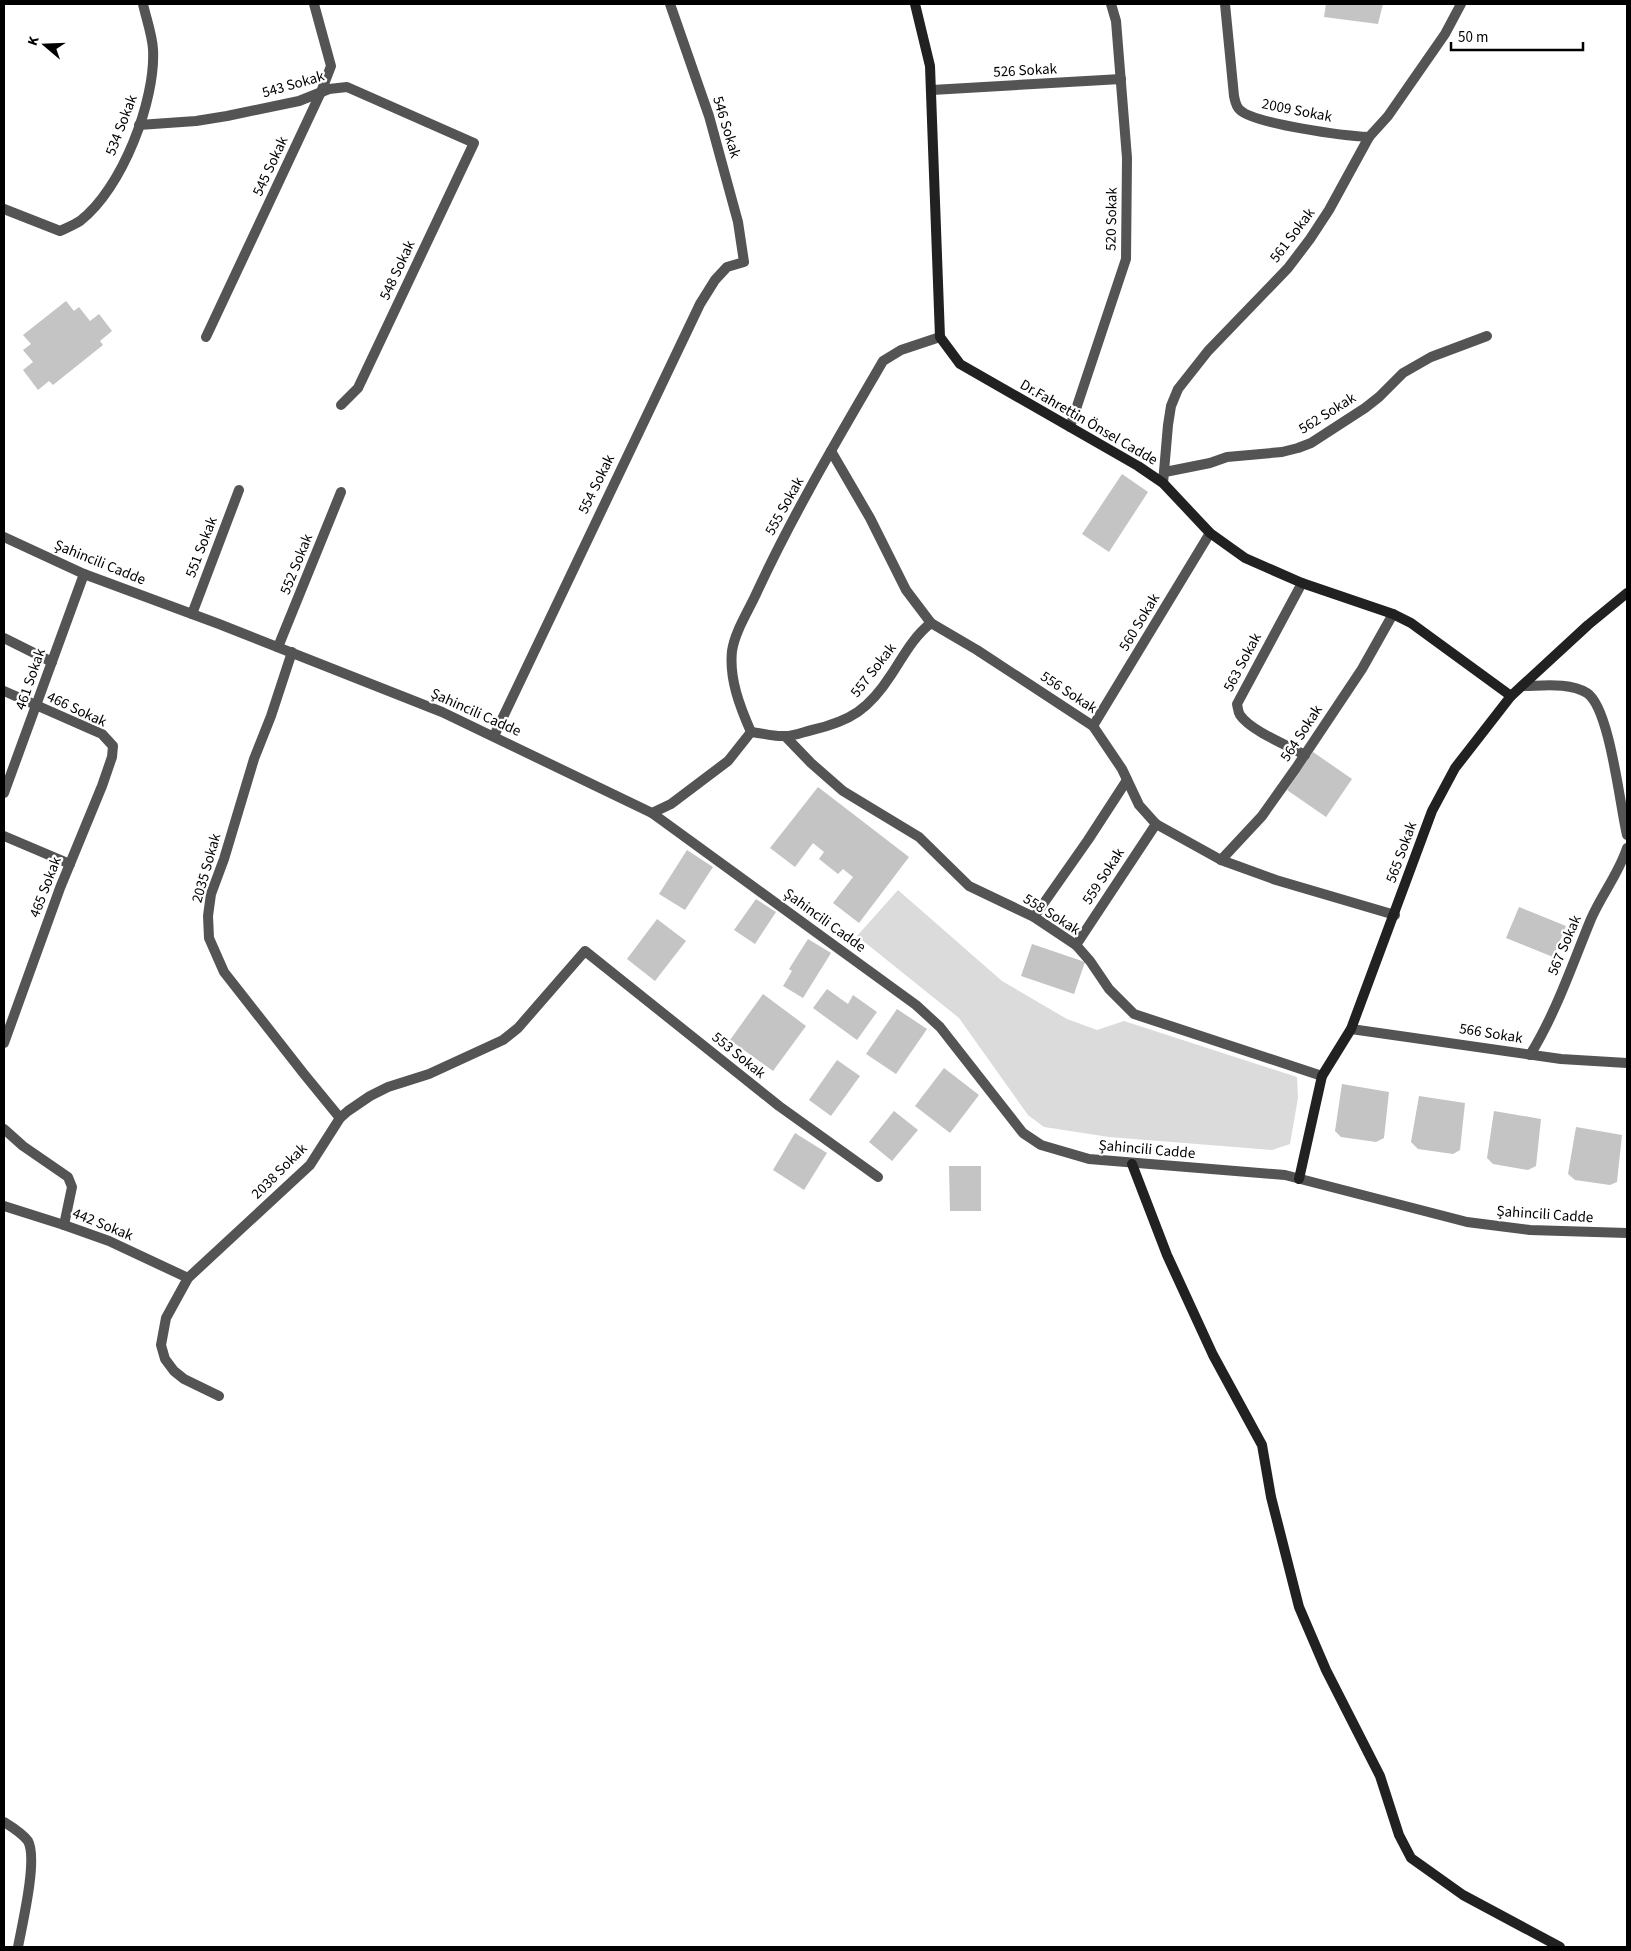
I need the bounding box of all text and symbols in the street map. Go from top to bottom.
north arrow [20,20,70,70]
scale bar [1451,20,1584,52]
text: 50 m [1458,27,1488,48]
text: K [23,33,45,48]
street label: 526 Sokak [993,58,1058,83]
street label: 543 Sokak [260,65,327,103]
street label: 534 Sokak [100,91,143,159]
street label: 2009 Sokak [1260,93,1334,128]
street label: 546 Sokak [707,94,746,161]
street label: 545 Sokak [247,132,294,200]
street label: 520 Sokak [1100,186,1123,251]
street label: 561 Sokak [1265,203,1320,267]
street label: 548 Sokak [374,236,421,304]
street label: Dr.Fahrettin Önsel Cadde [1016,374,1162,471]
street label: 562 Sokak [1295,387,1360,439]
street label: 554 Sokak [573,450,620,517]
street label: 555 Sokak [760,473,809,539]
street label: 551 Sokak [180,513,223,581]
street label: 552 Sokak [275,530,318,598]
street label: Şahincili Cadde [51,535,149,590]
street label: 560 Sokak [1114,589,1165,655]
street label: 563 Sokak [1218,629,1267,695]
street label: 557 Sokak [845,638,902,702]
street label: 461 Sokak [10,645,51,713]
street label: 556 Sokak [1036,666,1102,719]
street label: Şahincili Cadde [427,683,524,742]
street label: 466 Sokak [43,686,111,733]
street label: 564 Sokak [1275,700,1328,766]
street label: 565 Sokak [1381,818,1422,886]
street label: 2035 Sokak [187,830,227,905]
street label: 559 Sokak [1077,843,1130,909]
street label: 465 Sokak [24,853,67,921]
street label: Şahincili Cadde [779,883,870,957]
street label: 558 Sokak [1019,889,1085,941]
street label: 567 Sokak [1542,911,1587,979]
street label: 566 Sokak [1458,1018,1525,1049]
street label: 553 Sokak [707,1027,771,1084]
street label: Şahincili Cadde [1098,1135,1196,1164]
street label: 2038 Sokak [247,1138,312,1204]
street label: Şahincili Cadde [1496,1201,1594,1228]
street label: 442 Sokak [69,1203,137,1246]

